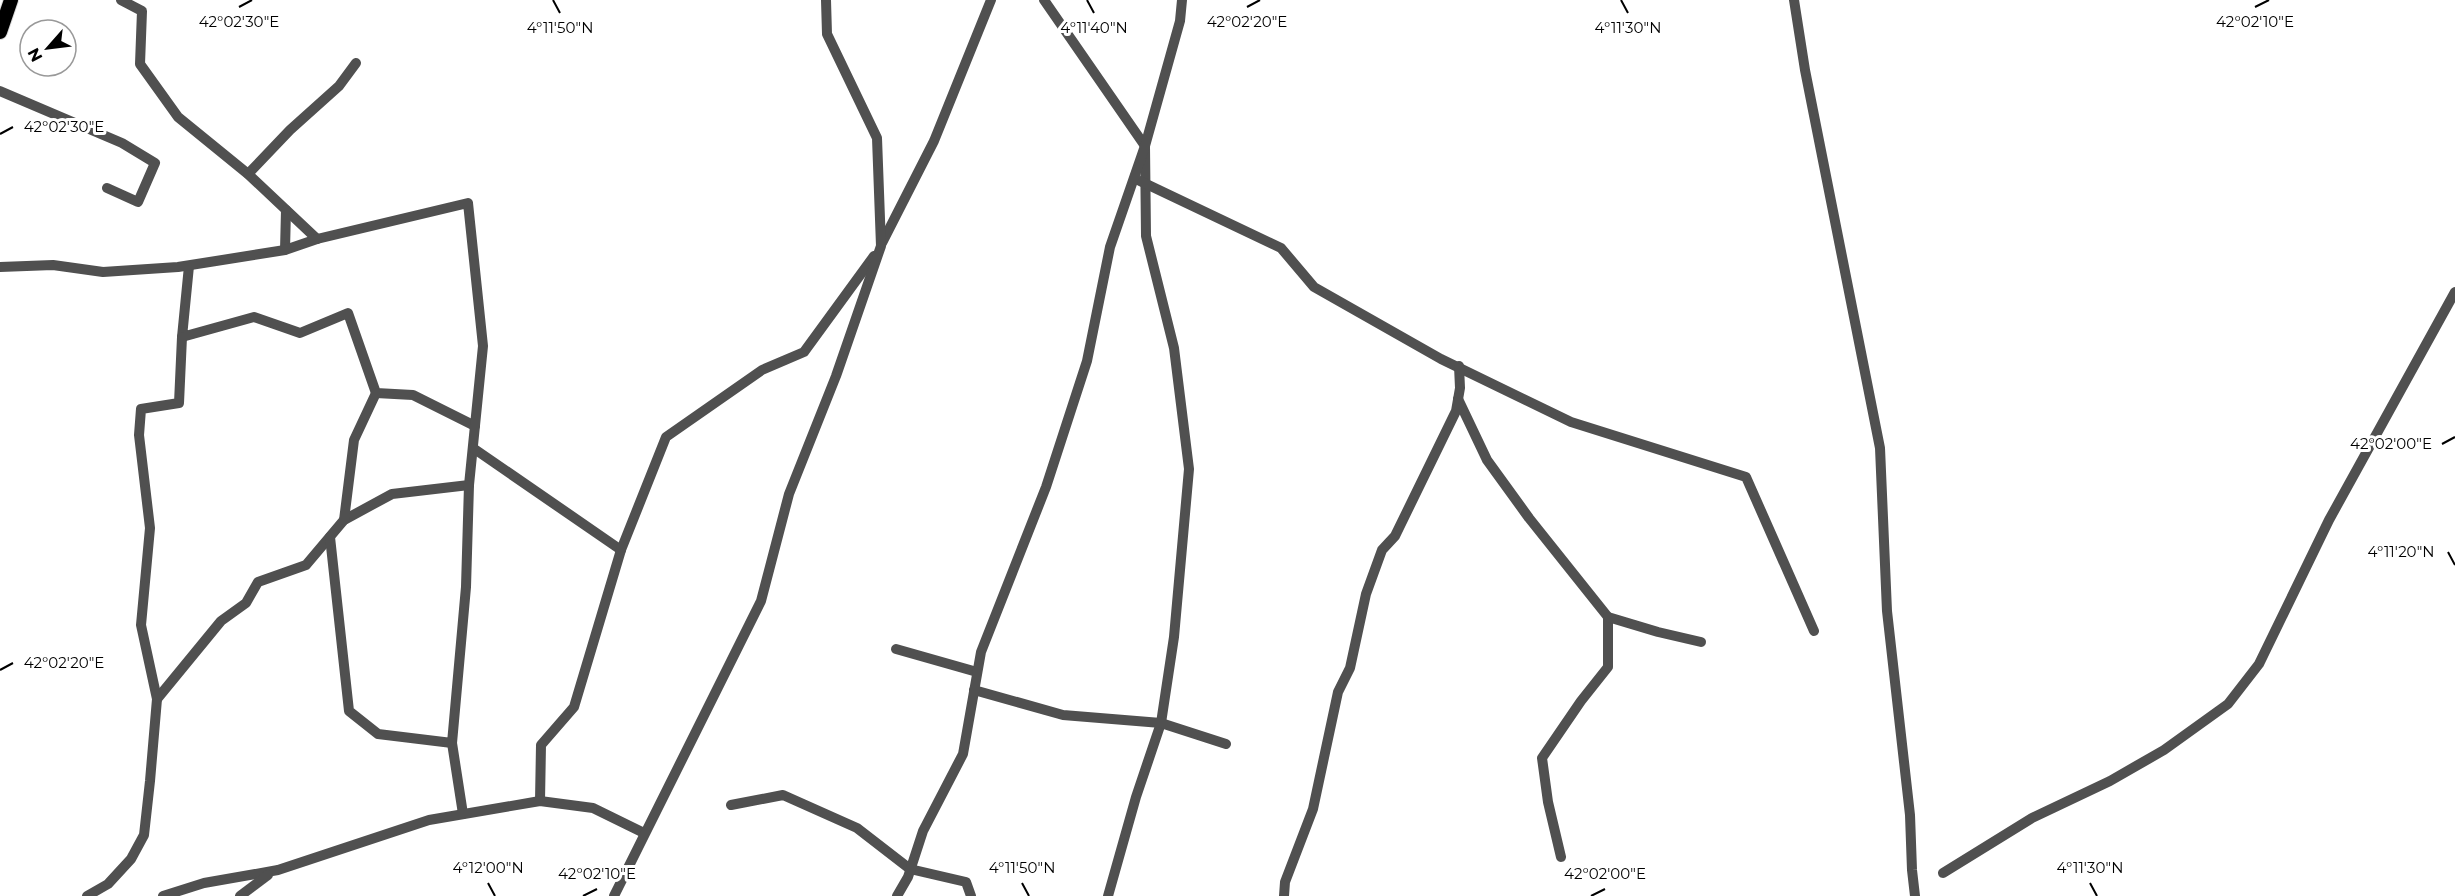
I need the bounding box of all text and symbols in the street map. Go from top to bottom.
text: 42°02'30"E [199,12,279,31]
text: 42°02'20"E [1207,12,1287,31]
text: 42°02'10"E [2216,12,2294,31]
north arrow [18,18,78,78]
text: 4°11'50"N [527,18,593,37]
text: 4°11'40"N [1060,18,1128,37]
text: 4°11'30"N [1595,18,1661,37]
text: N [24,45,47,65]
text: 42°02'30"E [24,117,104,136]
text: 42°02'00"E [2350,434,2432,453]
text: 4°11'20"N [2368,542,2434,561]
text: 42°02'20"E [24,653,104,672]
text: 4°12'00"N [452,858,524,877]
text: 4°11'50"N [989,858,1055,877]
text: 4°11'30"N [2057,858,2123,877]
text: 42°02'10"E [558,864,636,883]
text: 42°02'00"E [1564,864,1646,883]

